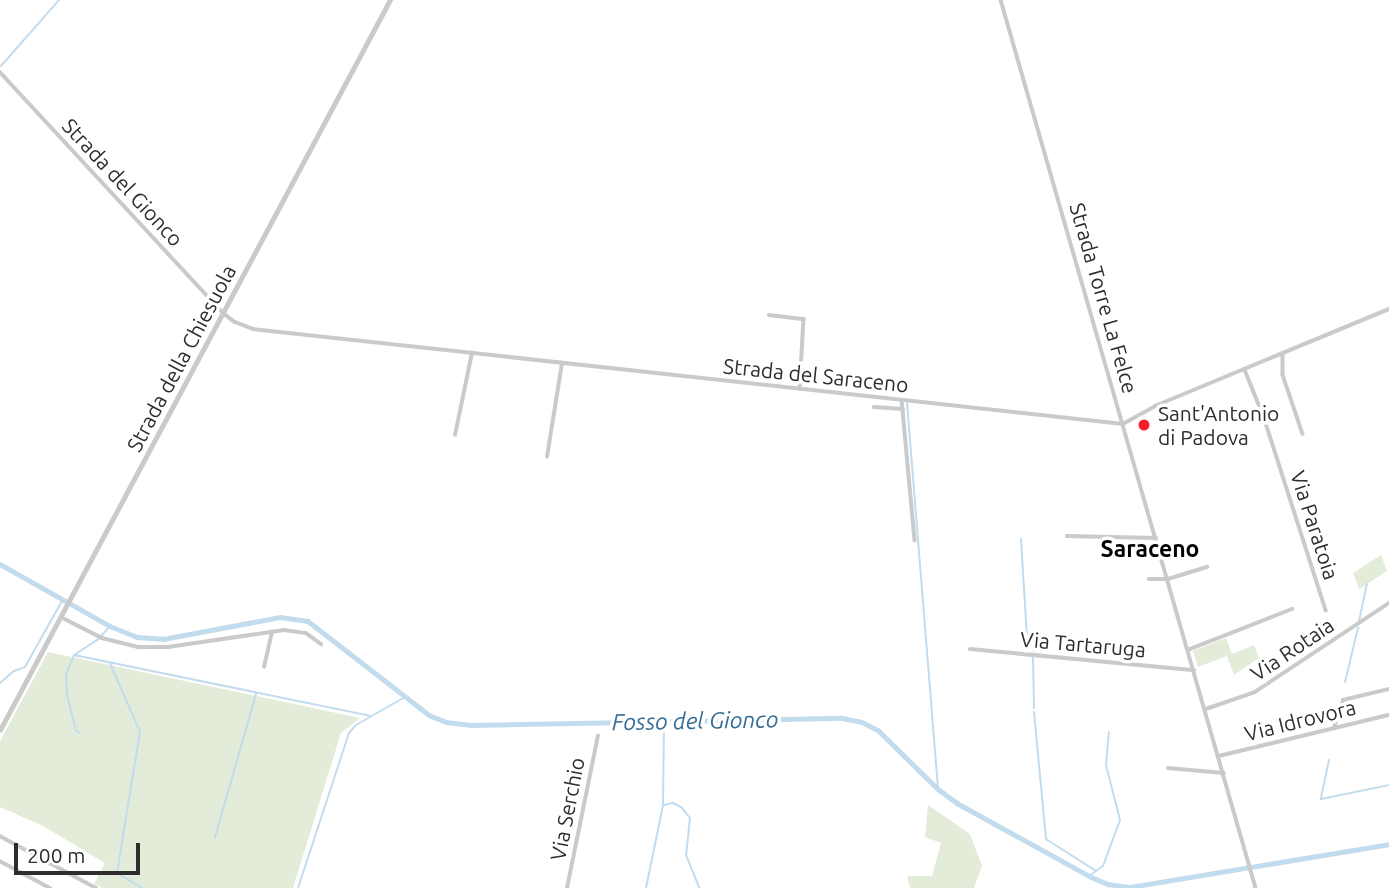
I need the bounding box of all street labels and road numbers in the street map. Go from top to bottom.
street label: Strada del Gionco [57,113,189,251]
street label: Strada Torre La Felce [1065,200,1143,396]
street label: Strada della Chiesuola [121,260,241,456]
street label: Strada del Saraceno [722,353,910,397]
street label: Via Paratoia [1286,467,1344,583]
street label: Via Rotaia [1246,612,1338,686]
street label: Via Tartaruga [1019,626,1147,662]
street label: Via Idrovora [1242,694,1358,746]
street label: Via Serchio [545,755,589,863]

